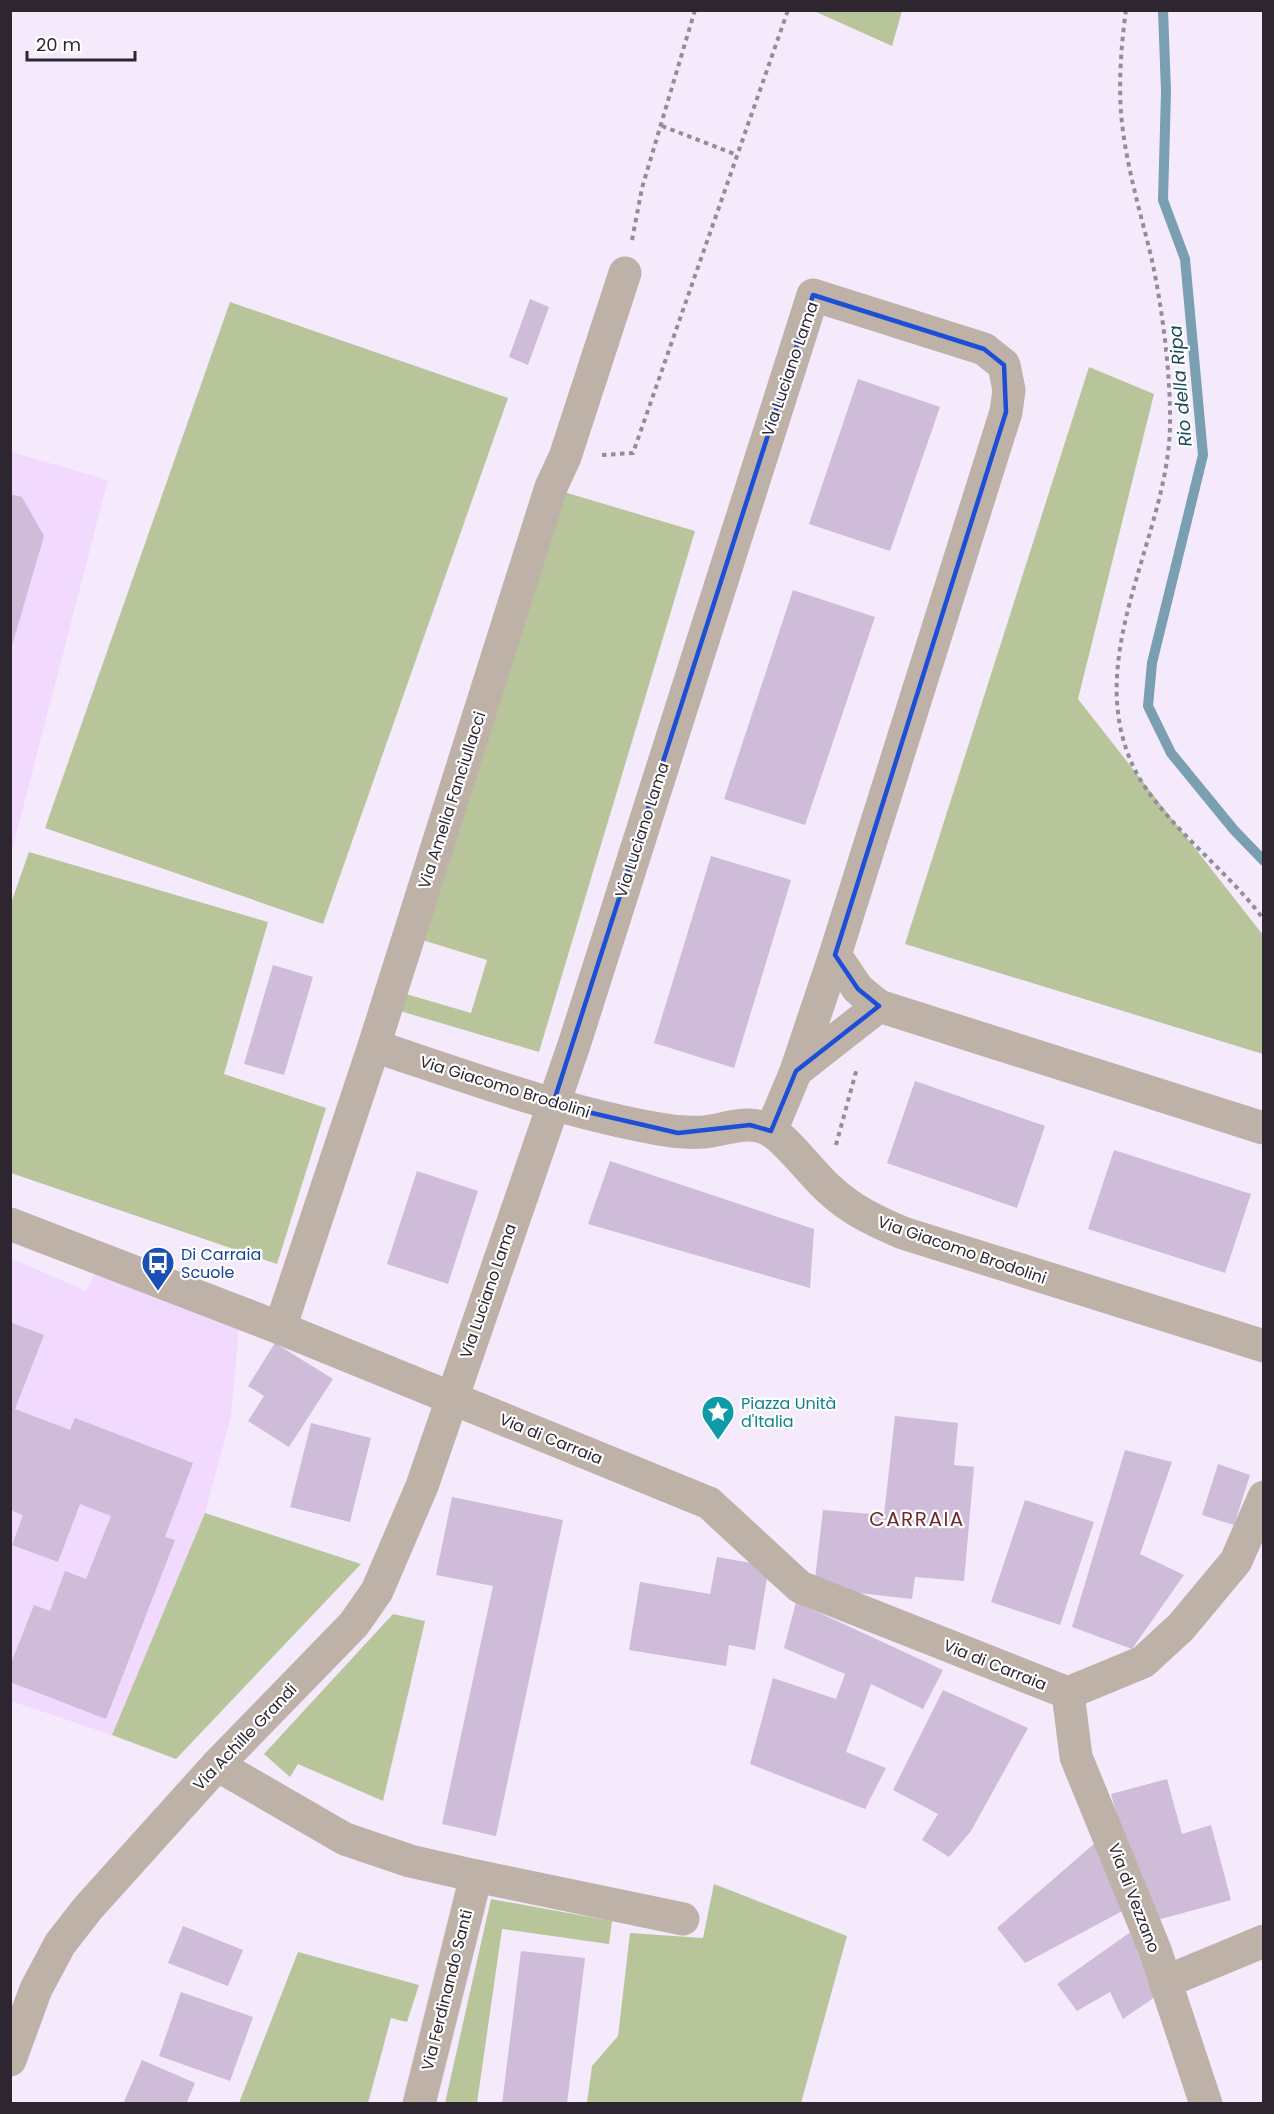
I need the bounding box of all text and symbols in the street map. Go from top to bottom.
scale bar [27,24,135,62]
text: 20 m [36,32,81,57]
street label: Via Luciano Lama [756,298,824,440]
water label: Rio della Ripa [1162,324,1198,448]
street label: Via Amelia Fanciullacci [412,708,492,892]
street label: Via Luciano Lama [609,759,675,901]
street label: Via Giacomo Brodolini [417,1050,593,1124]
street label: Via Giacomo Brodolini [875,1210,1049,1290]
street label: Via Luciano Lama [454,1220,522,1362]
place label: Di Carraia Scuole [181,1243,261,1284]
bus stop icon: Di Carraia Scuole [140,1245,176,1292]
place label: Piazza Unità d'Italia [741,1392,836,1433]
place icon: Piazza Unità d'Italia [700,1394,736,1441]
street label: Via di Carraia [496,1408,606,1470]
district label: CARRAIA [869,1505,965,1533]
street label: Via di Carraia [940,1634,1050,1696]
street label: Via Achille Grandi [188,1678,302,1796]
street label: Via di Vezzano [1103,1840,1165,1956]
street label: Via Ferdinando Santi [416,1907,478,2073]

